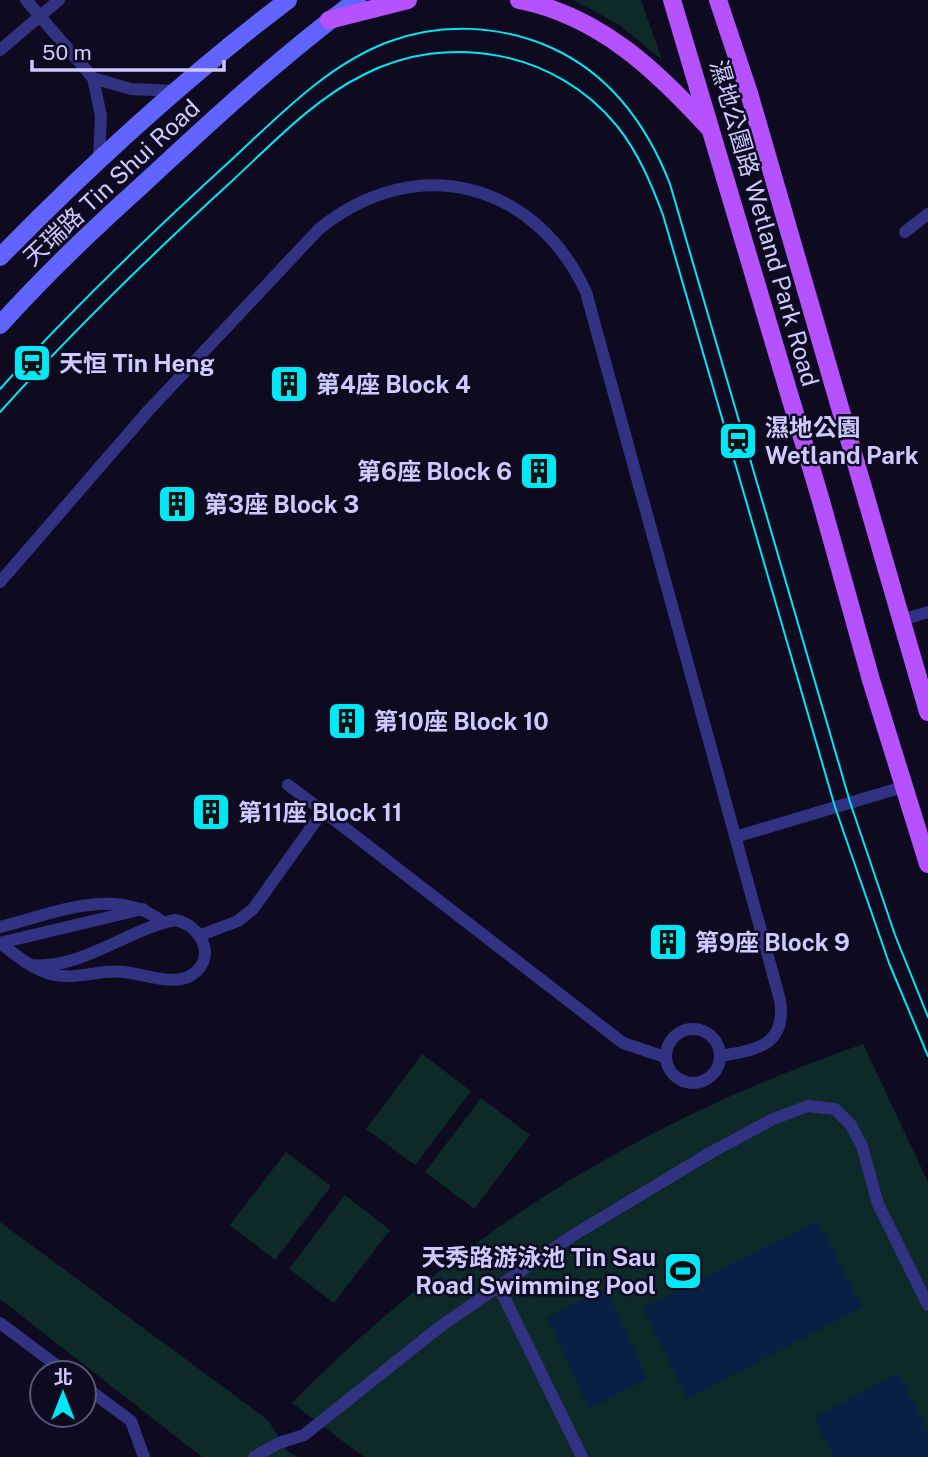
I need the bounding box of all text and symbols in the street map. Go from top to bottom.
scale bar [32,28,224,72]
text: 50 m [42,40,92,65]
street label: 濕地公園路 Wetland Park Road [705,57,825,389]
street label: 天瑞路 Tin Shui Road [17,93,205,271]
station icon: 天恒 Tin Heng [11,342,53,384]
place label: 天恒 Tin Heng [59,349,215,377]
building icon: 第4座 Block 4 [268,363,310,405]
place label: 第4座 Block 4 [316,370,471,398]
place label: 濕地公園 Wetland Park [765,413,919,469]
station icon: 濕地公園 Wetland Park [717,420,759,462]
building icon: 第6座 Block 6 [518,450,560,492]
place label: 第6座 Block 6 [357,457,512,485]
building icon: 第3座 Block 3 [156,483,198,525]
place label: 第3座 Block 3 [204,490,359,518]
building icon: 第10座 Block 10 [326,700,368,742]
place label: 第10座 Block 10 [374,707,549,735]
building icon: 第11座 Block 11 [190,791,232,833]
place label: 第11座 Block 11 [238,798,402,826]
building icon: 第9座 Block 9 [647,921,689,963]
place label: 第9座 Block 9 [695,928,850,956]
place label: 天秀路游泳池 Tin Sau Road Swimming Pool [415,1243,656,1299]
sports icon: 天秀路游泳池 Tin Sau Road Swimming Pool [662,1250,704,1292]
north arrow [28,1359,98,1429]
text: 北 [53,1366,73,1388]

